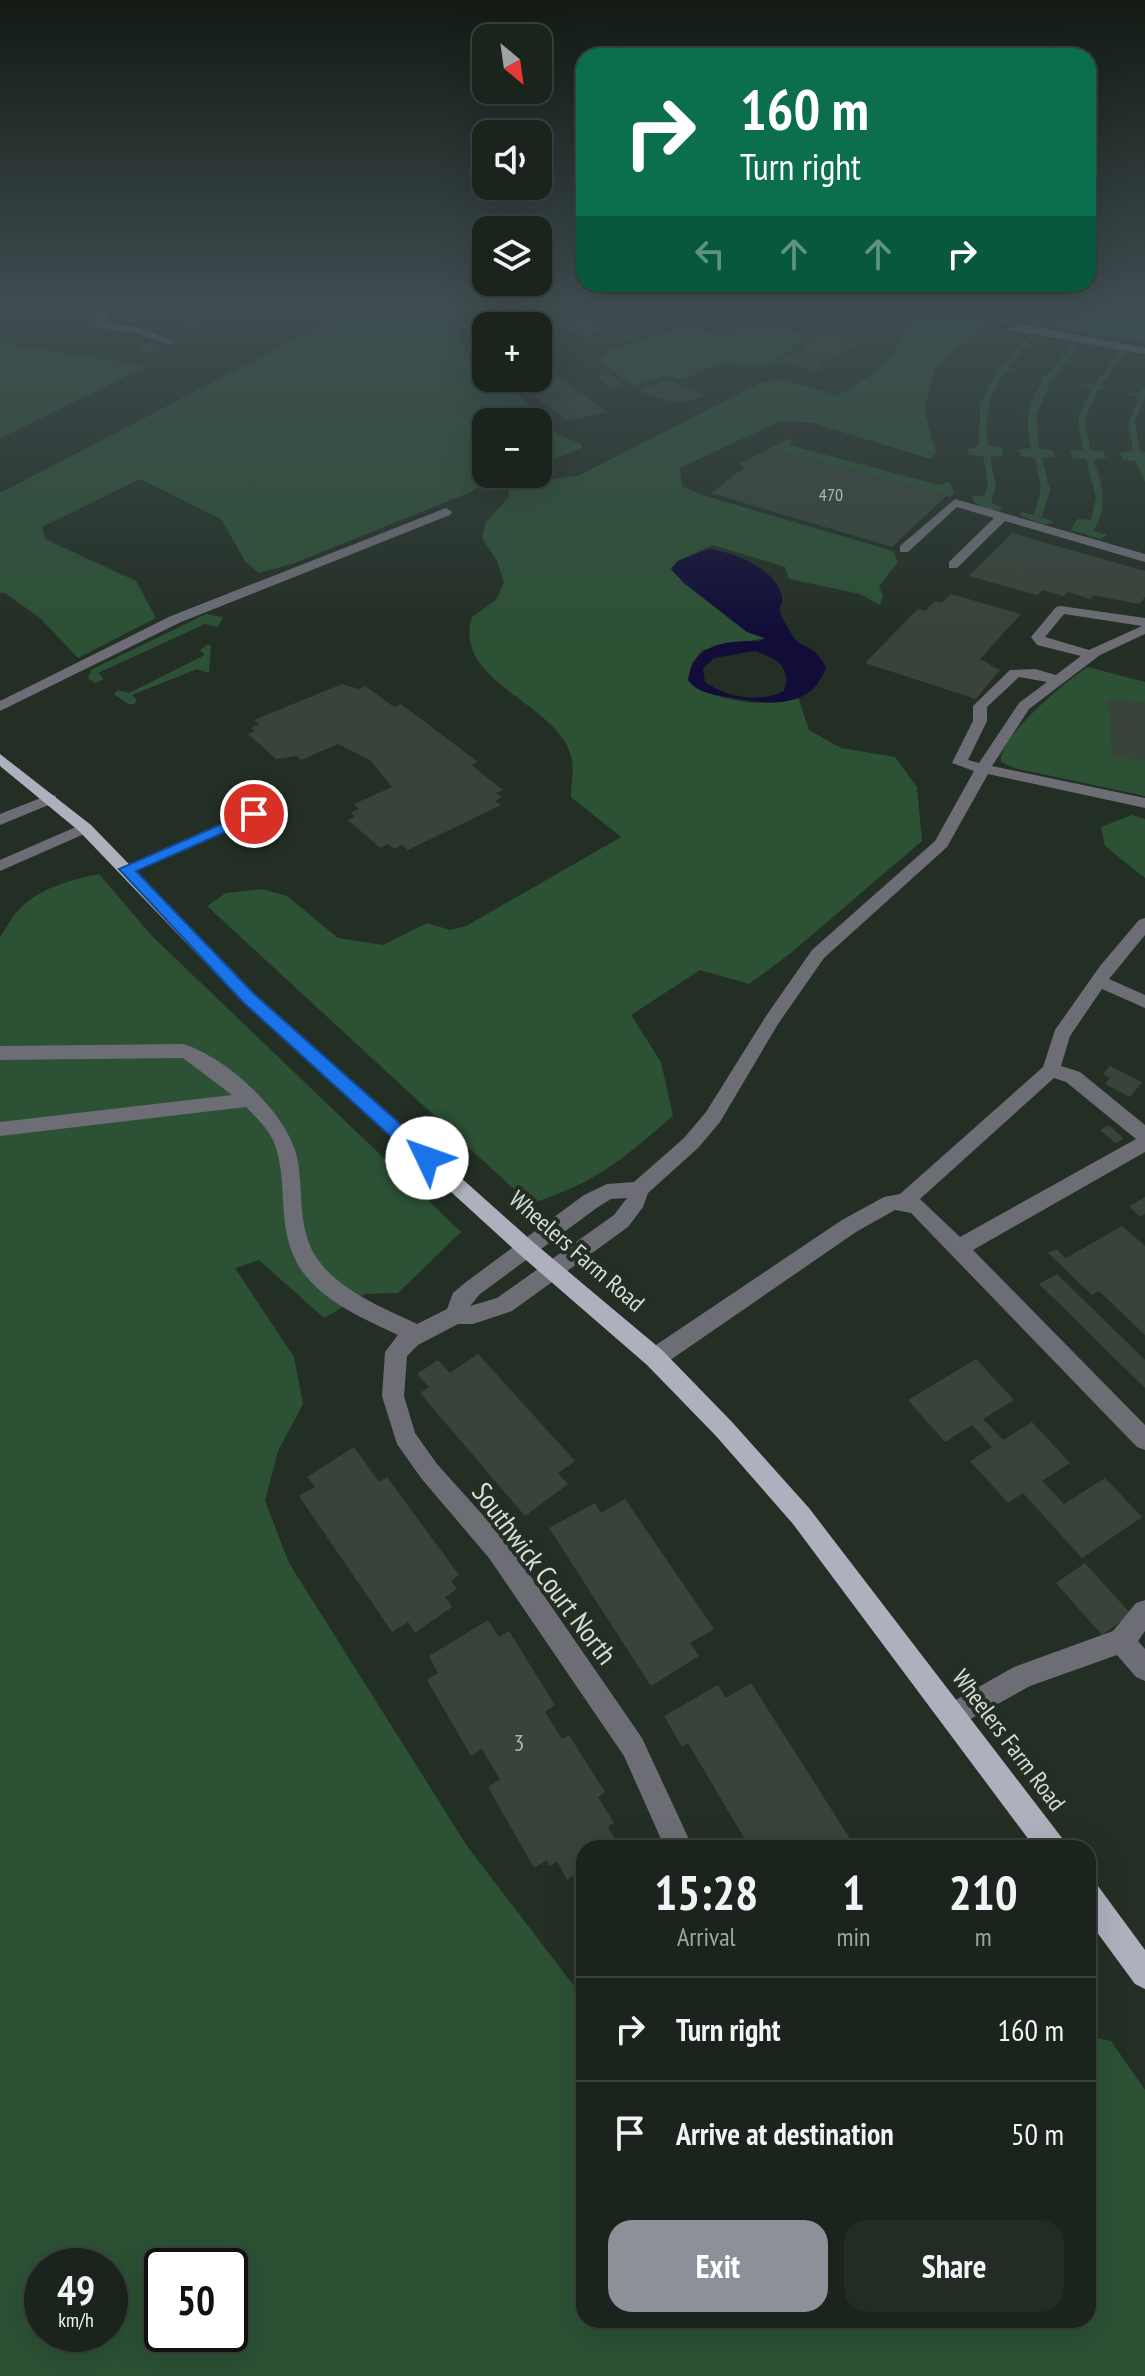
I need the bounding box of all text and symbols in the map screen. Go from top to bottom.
north arrow [472,24,552,104]
map controls [472,24,552,488]
text: 160 m [740,73,869,145]
icon: right [608,80,712,184]
button: sound [472,120,552,200]
text: Turn right [740,143,861,190]
button: layers [472,216,552,296]
icon: left [688,232,732,276]
icon: ahead [772,232,816,276]
icon: ahead [856,232,900,276]
icon: right [940,232,984,276]
button: + [472,312,552,392]
button: − [472,408,552,488]
house number: 470 [819,483,843,506]
pin [220,780,288,848]
icon: arrive [232,792,276,836]
position arrow [385,1116,469,1200]
street label: Wheelers Farm Road [503,1184,651,1318]
street label: Southwick Court North [464,1475,626,1671]
street label: Wheelers Farm Road [946,1663,1072,1817]
house number: 3 [514,1727,524,1758]
text: 15:28 [654,1861,758,1923]
text: 1 [842,1861,865,1923]
text: 210 [949,1861,1018,1923]
text: Arrival [677,1920,736,1953]
text: min [836,1920,870,1953]
text: m [975,1920,992,1953]
icon: right [608,2007,652,2051]
text: Turn right [676,2010,780,2049]
text: 160 m [998,2010,1064,2049]
icon: arrive [608,2111,652,2155]
text: Arrive at destination [676,2114,894,2153]
text: 50 m [1011,2114,1064,2153]
button: Exit [608,2220,828,2312]
button: Share [844,2220,1064,2312]
speed limit sign: 50 [144,2248,248,2352]
text: 49 [57,2264,95,2316]
text: km/h [58,2307,94,2333]

